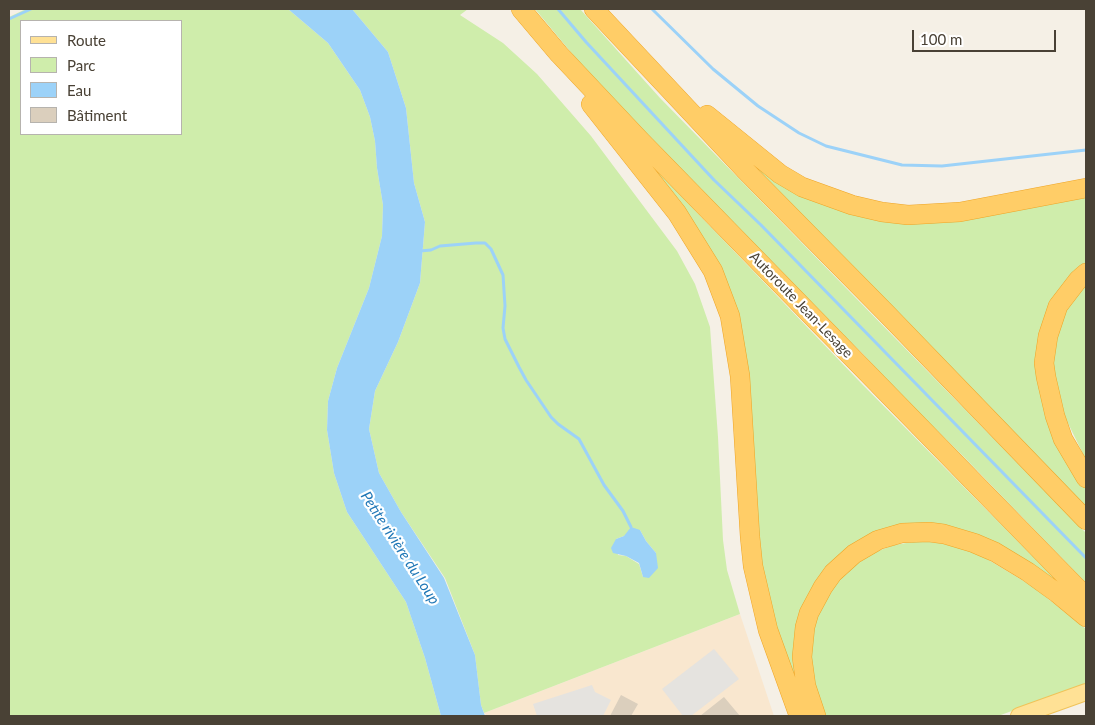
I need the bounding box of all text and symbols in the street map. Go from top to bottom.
legend [20,20,182,135]
scale bar [915,20,1059,52]
text: 100 m [920,30,962,48]
text: Route [67,31,106,49]
text: Parc [67,56,96,74]
text: Eau [67,81,91,99]
text: Bâtiment [67,106,127,124]
street label: Autoroute Jean-Lesage [746,248,856,362]
water label: Petite rivière du Loup [357,488,443,608]

